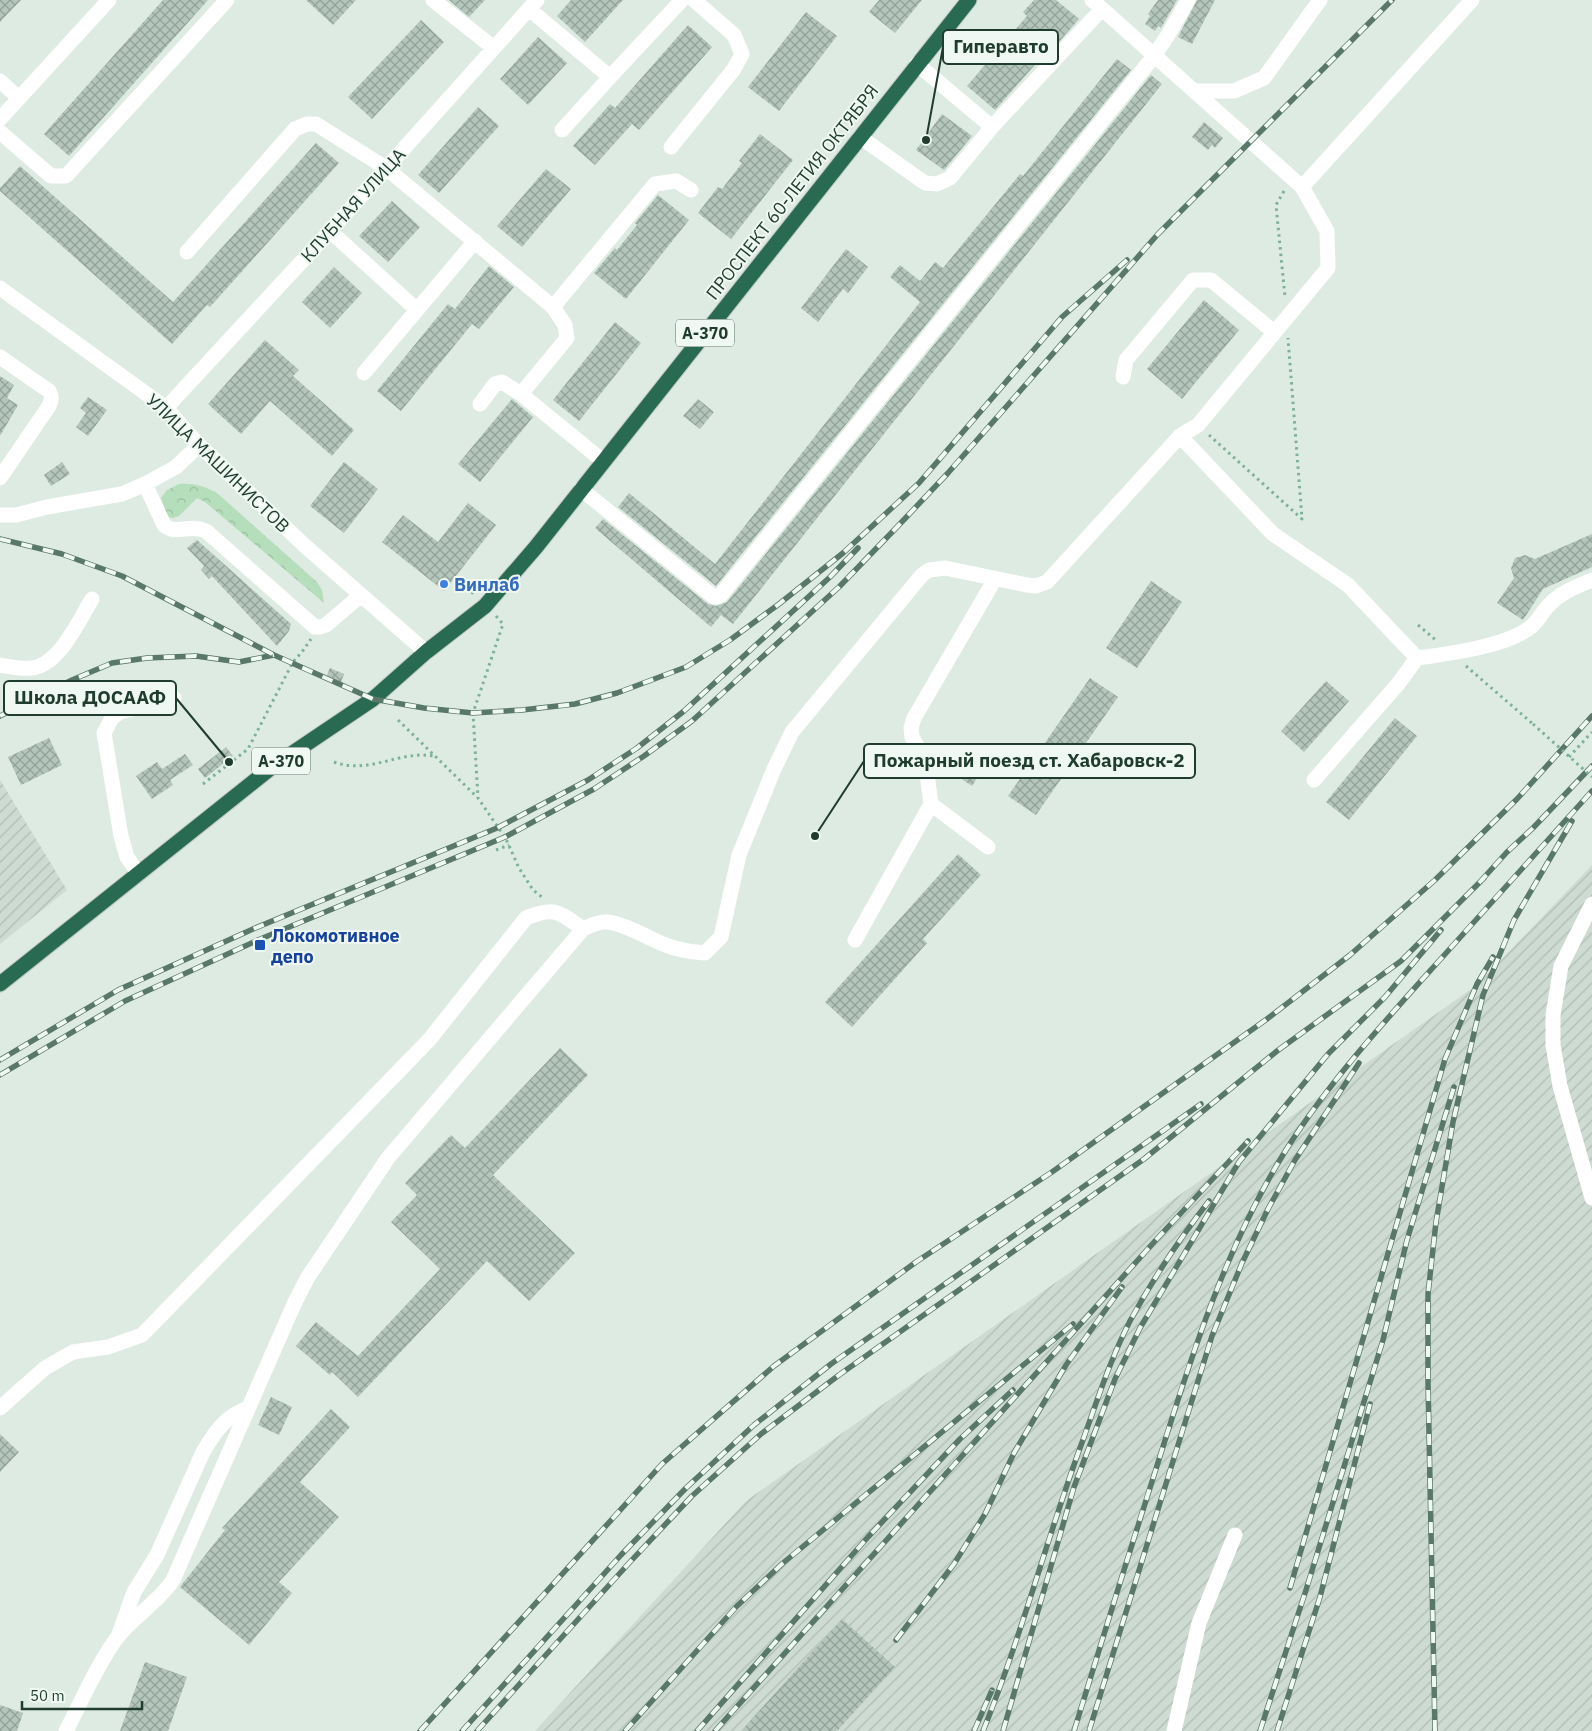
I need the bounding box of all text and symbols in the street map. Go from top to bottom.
callout: Гиперавто [943,30,1058,64]
text: Гиперавто [953,34,1049,58]
street label: ПРОСПЕКТ 60-ЛЕТИЯ ОКТЯБРЯ [701,80,883,304]
street label: КЛУБНАЯ УЛИЦА [296,143,411,267]
road number: А-370 [676,319,734,346]
street label: УЛИЦА МАШИНИСТОВ [141,388,295,538]
place label: Винлаб [454,573,519,596]
marker: Винлаб [438,578,450,590]
callout: Школа ДОСААФ [4,681,176,715]
text: Школа ДОСААФ [14,685,166,709]
callout: Пожарный поезд ст. Хабаровск-2 [864,744,1195,778]
road number: А-370 [252,748,310,774]
text: Пожарный поезд ст. Хабаровск-2 [873,748,1185,772]
place label: Локомотивное депо [271,924,400,968]
marker: Локомотивное депо [253,938,267,952]
scale bar [22,1678,142,1710]
text: 50 m [30,1686,65,1705]

